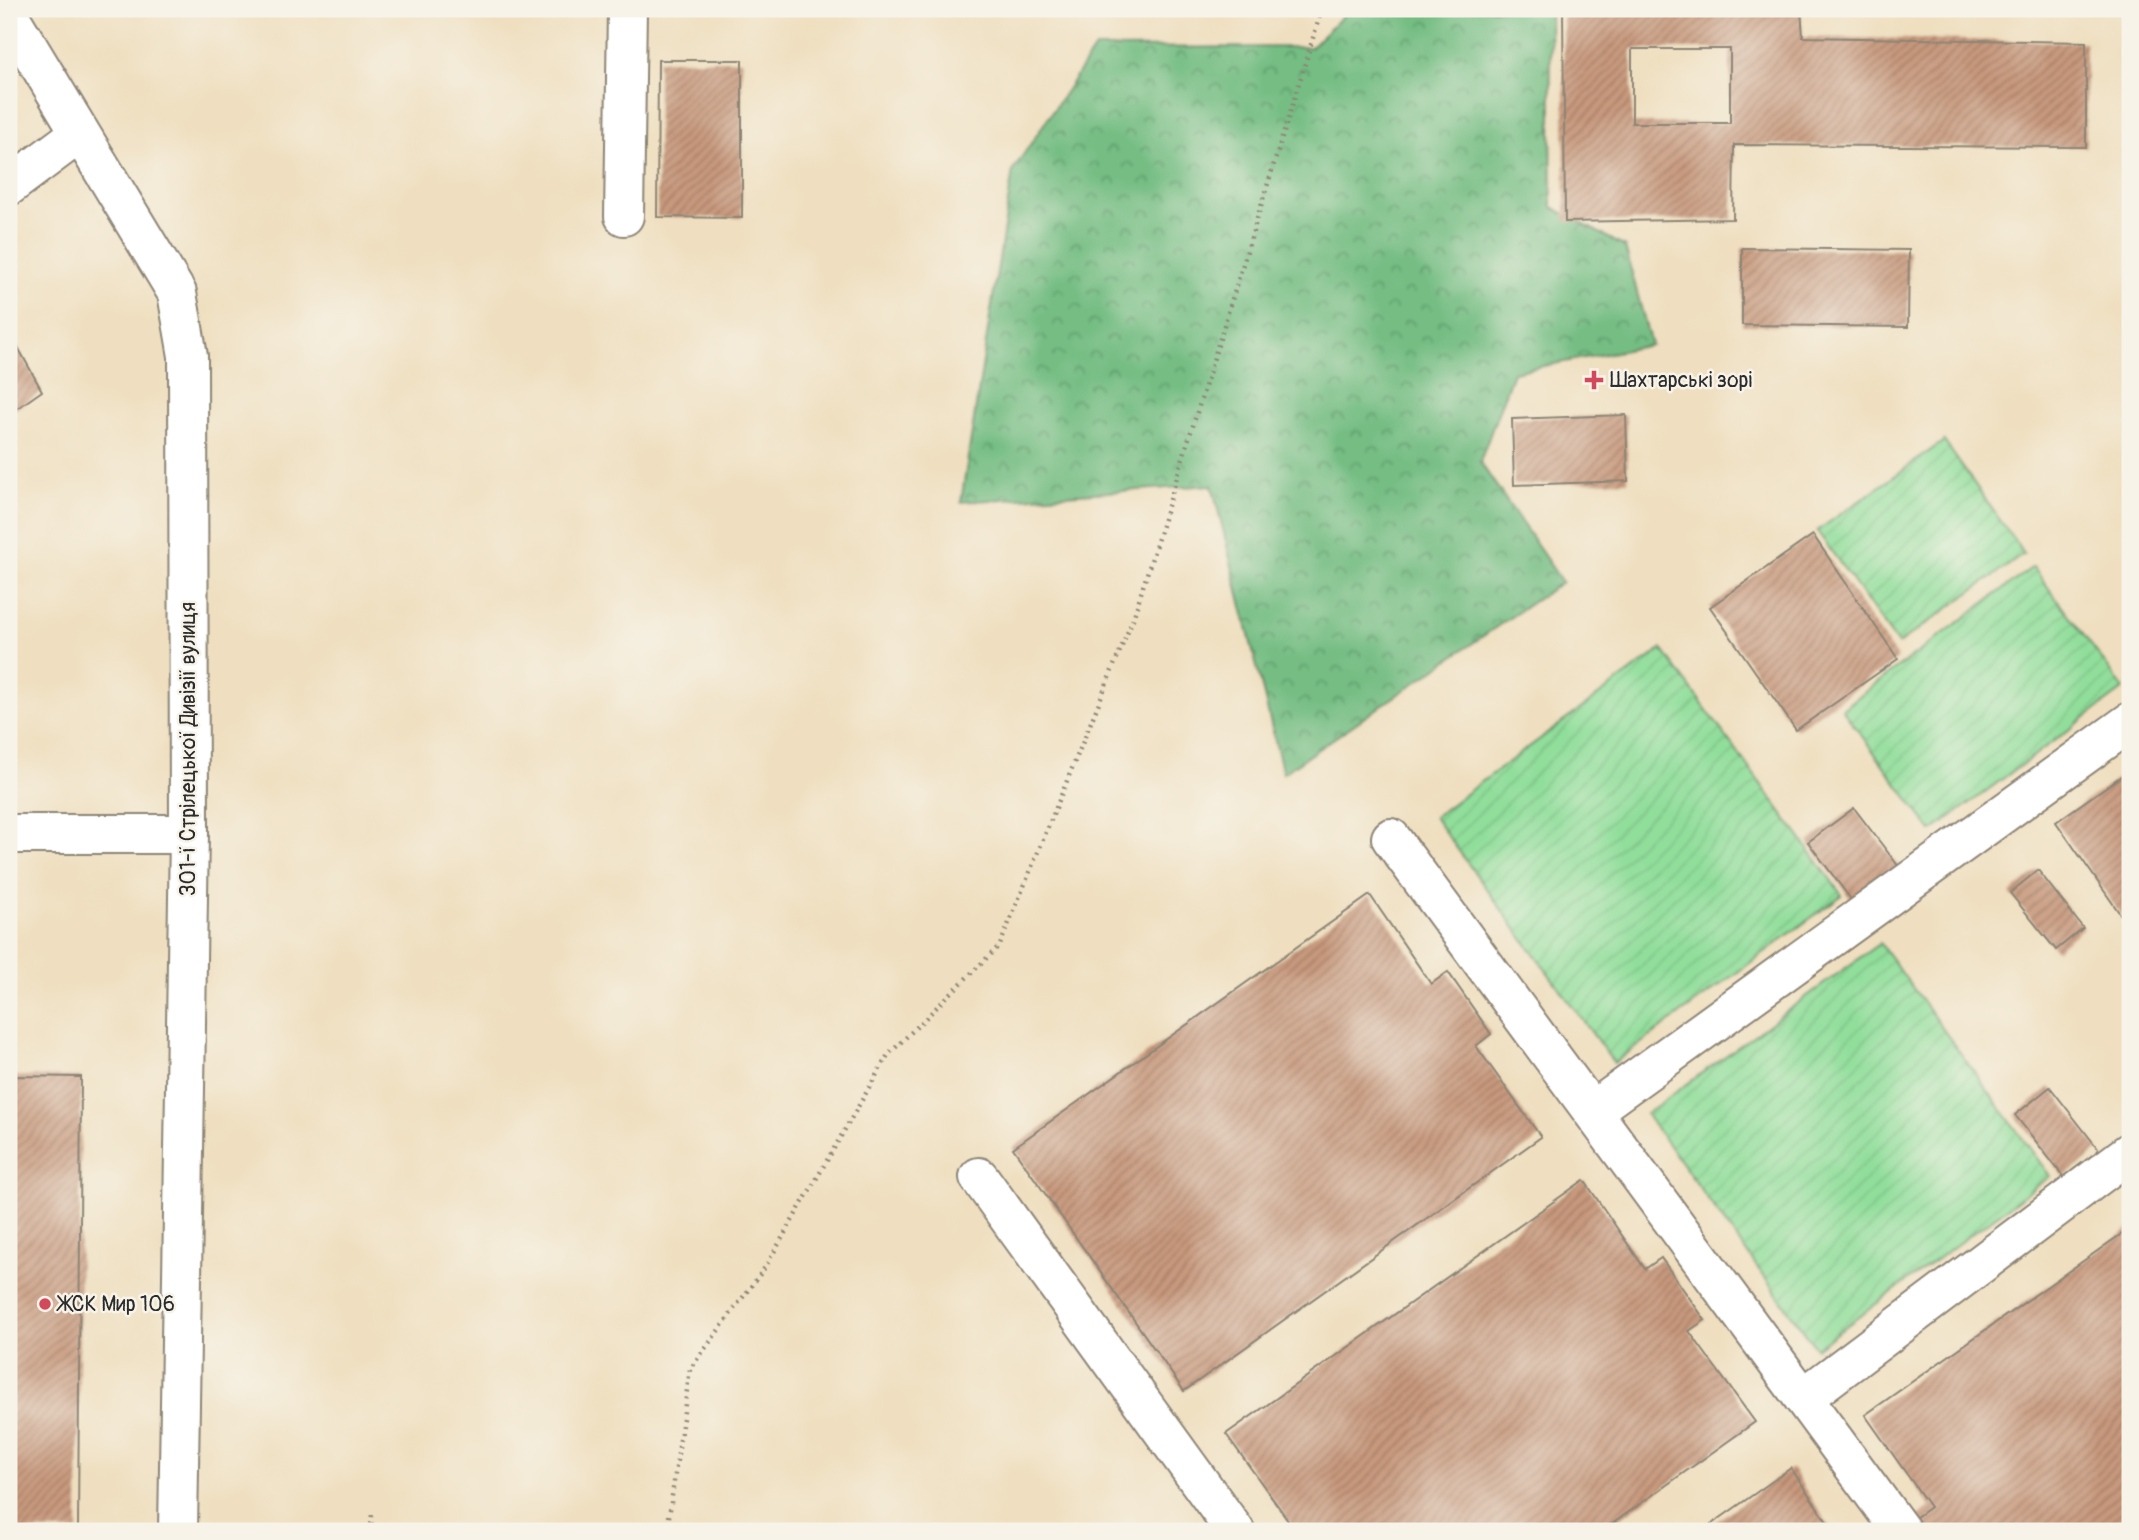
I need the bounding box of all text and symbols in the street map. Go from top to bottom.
place label: Шахтарські зорі [1610,367,1752,394]
marker: Шахтарські зорі [1584,370,1604,390]
street label: 301-ї Стрілецької Дивізії вулиця [175,602,202,896]
place label: ЖСК Мир 106 [56,1291,175,1318]
marker: ЖСК Мир 106 [37,1296,53,1312]

